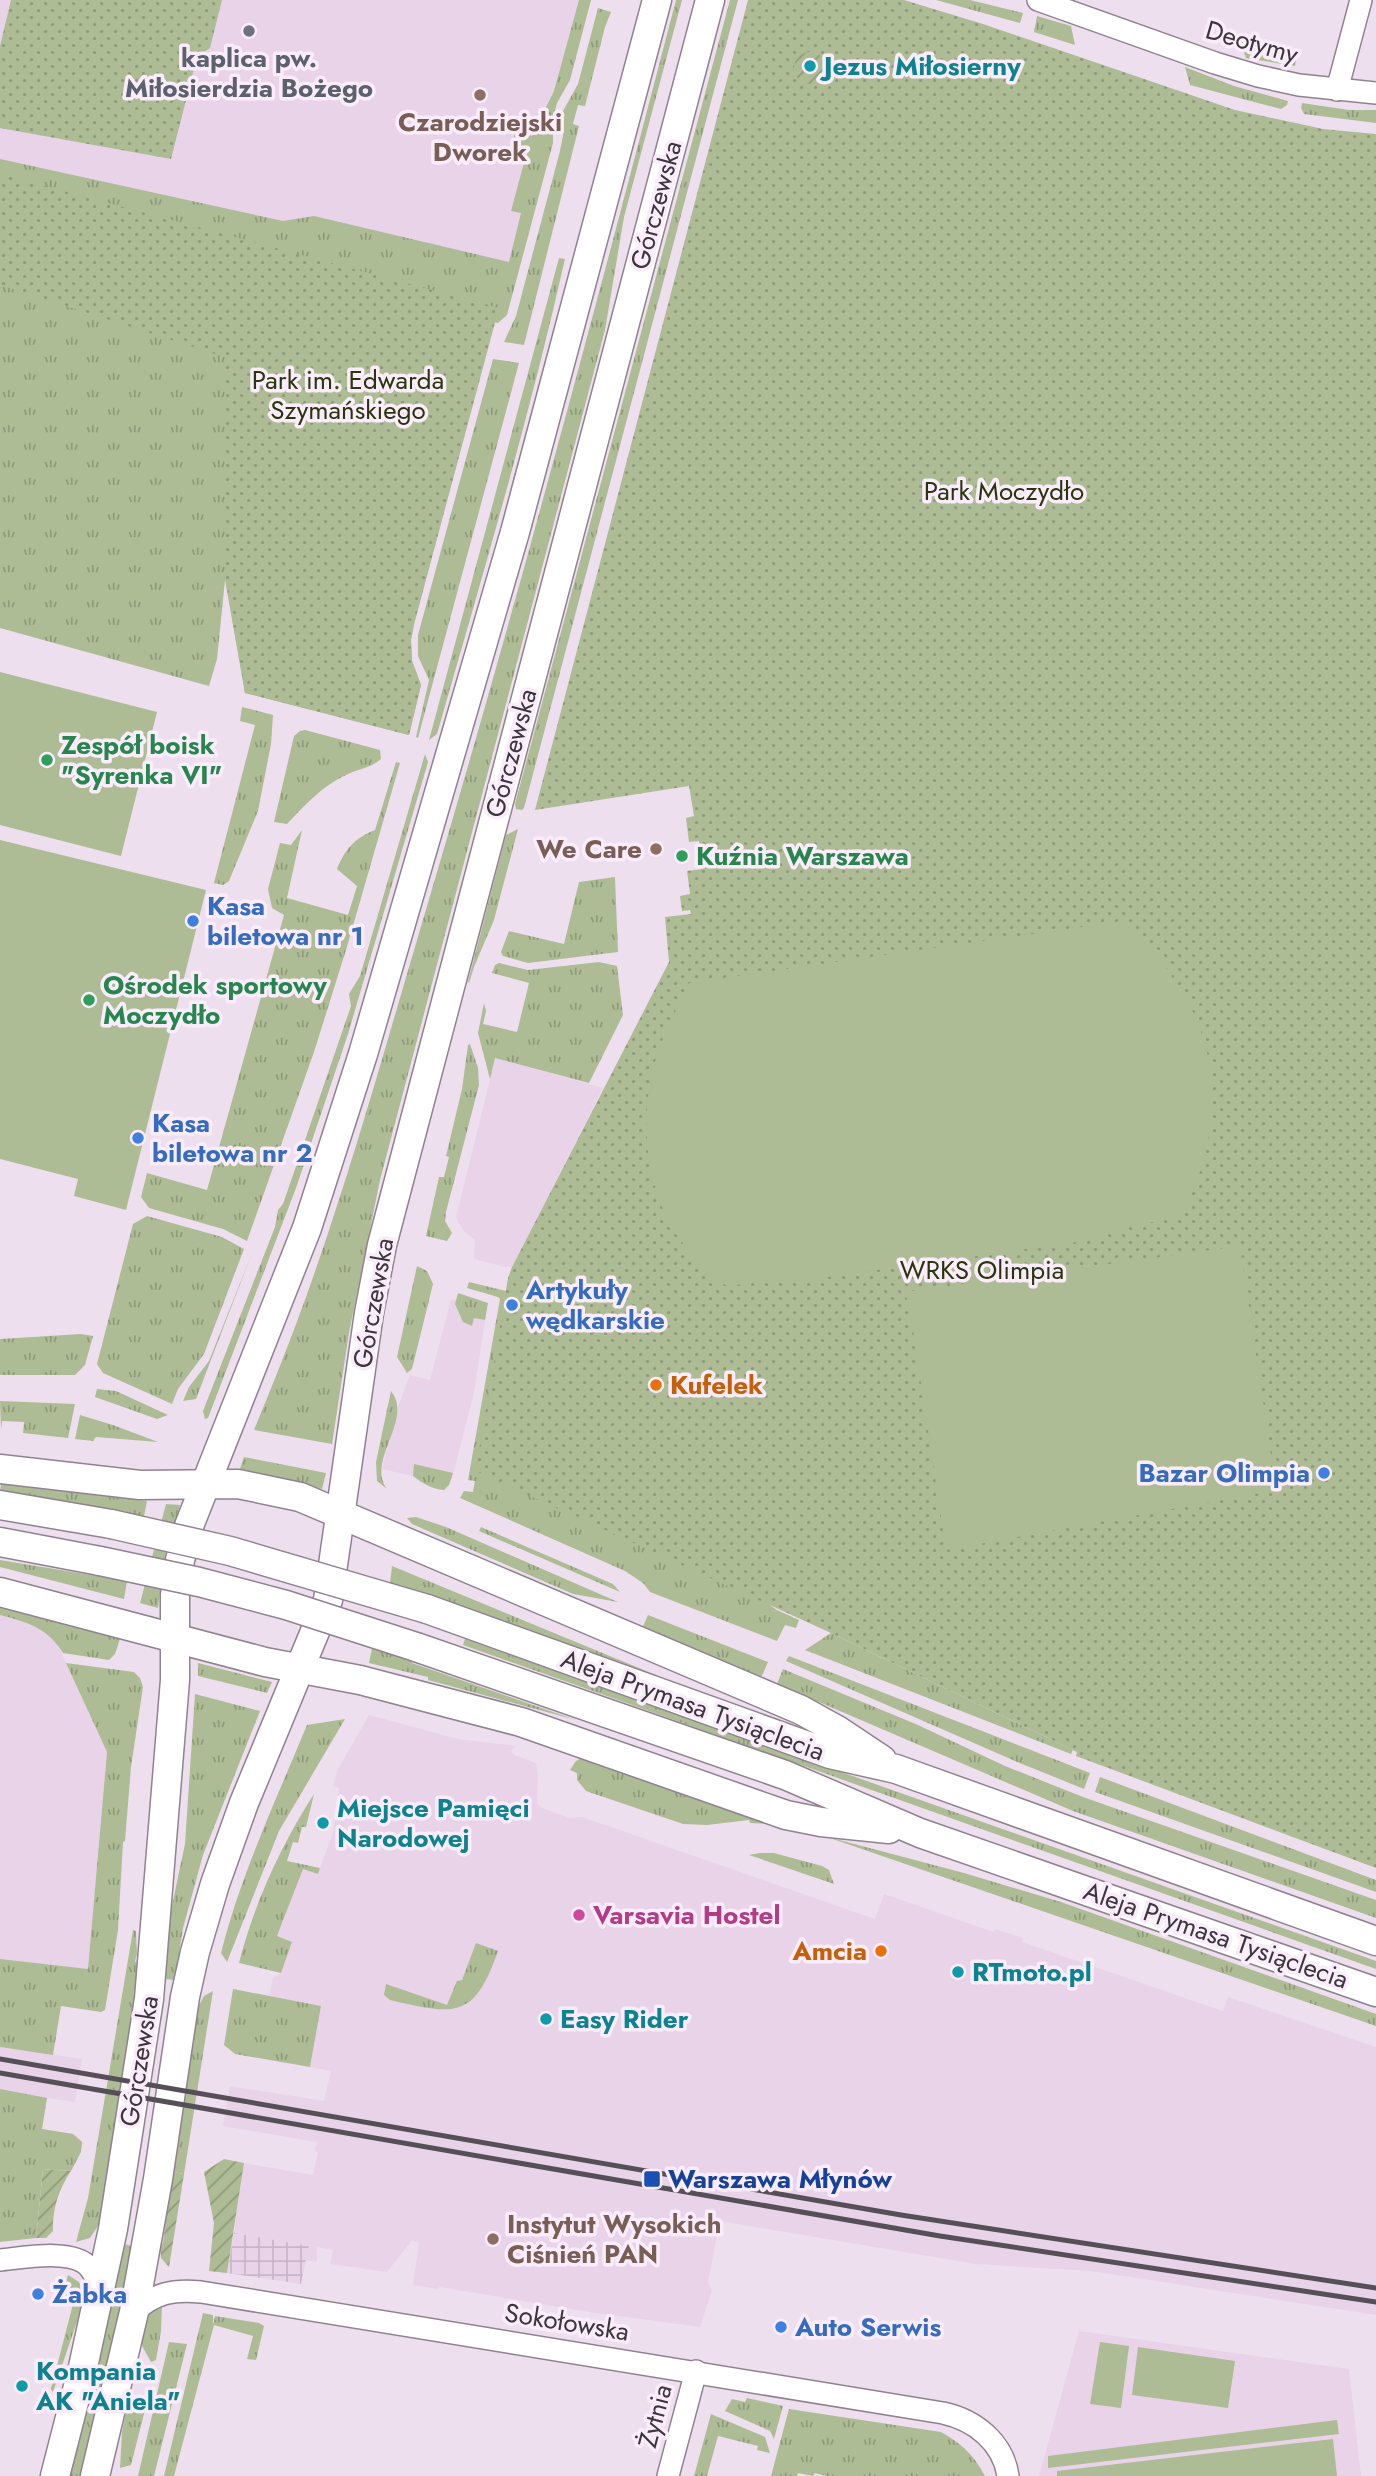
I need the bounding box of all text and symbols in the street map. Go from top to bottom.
street label: Deotymy [1201,11,1303,73]
marker: kaplica pw. Miłosierdzia Bożego [241,23,257,39]
place label: kaplica pw. Miłosierdzia Bożego [125,39,373,107]
place label: Jezus Miłosierny [819,47,1021,85]
marker: Jezus Miłosierny [802,58,818,74]
marker: Czarodziejski Dworek [472,87,488,103]
place label: Czarodziejski Dworek [398,103,562,171]
street label: Górczewska [621,136,691,274]
park label: Park im. Edwarda Szymańskiego [252,361,444,429]
park label: Park Moczydło [924,472,1084,510]
street label: Górczewska [476,684,546,822]
place label: Zespół boisk "Syrenka VI" [61,726,222,794]
marker: Zespół boisk "Syrenka VI" [39,752,55,768]
place label: We Care [536,830,642,868]
place label: Kuźnia Warszawa [696,837,909,875]
marker: We Care [648,841,664,857]
marker: Kuźnia Warszawa [674,848,690,864]
place label: Kasa biletowa nr 1 [207,887,364,955]
marker: Kasa biletowa nr 1 [185,913,201,929]
place label: Ośrodek sportowy Moczydło [103,966,327,1034]
marker: Ośrodek sportowy Moczydło [81,992,97,1008]
place label: Kasa biletowa nr 2 [152,1104,312,1172]
marker: Kasa biletowa nr 2 [130,1130,146,1146]
street label: Górczewska [343,1235,403,1371]
park label: WRKS Olimpia [900,1251,1064,1289]
place label: Artykuły wędkarskie [525,1271,665,1339]
marker: Artykuły wędkarskie [504,1297,520,1313]
place label: Kufelek [670,1366,763,1404]
marker: Kufelek [648,1377,664,1393]
place label: Bazar Olimpia [1139,1454,1310,1492]
marker: Bazar Olimpia [1316,1465,1332,1481]
street label: Aleja Prymasa Tysiąclecia [556,1640,830,1770]
place label: Miejsce Pamięci Narodowej [337,1789,530,1857]
marker: Miejsce Pamięci Narodowej [315,1815,331,1831]
street label: Aleja Prymasa Tysiąclecia [1078,1872,1354,1998]
place label: Varsavia Hostel [592,1896,780,1934]
marker: Varsavia Hostel [571,1907,587,1923]
place label: Amcia [792,1932,867,1970]
marker: Amcia [873,1943,889,1959]
place label: RTmoto.pl [972,1953,1092,1991]
marker: RTmoto.pl [950,1964,966,1980]
street label: Górczewska [110,1993,168,2129]
place label: Easy Rider [560,2000,689,2038]
marker: Easy Rider [538,2011,554,2027]
place label: Warszawa Młynów [668,2160,892,2198]
marker: Warszawa Młynów [642,2169,662,2189]
place label: Instytut Wysokich Ciśnień PAN [507,2205,721,2273]
marker: Instytut Wysokich Ciśnień PAN [485,2231,501,2247]
place label: Żabka [52,2275,127,2313]
marker: Żabka [30,2286,46,2302]
street label: Sokołowska [502,2293,632,2351]
place label: Auto Serwis [794,2308,942,2346]
marker: Auto Serwis [773,2319,789,2335]
place label: Kompania AK "Aniela" [35,2352,181,2420]
marker: Kompania AK "Aniela" [14,2378,30,2394]
street label: Żytnia [628,2380,682,2452]

